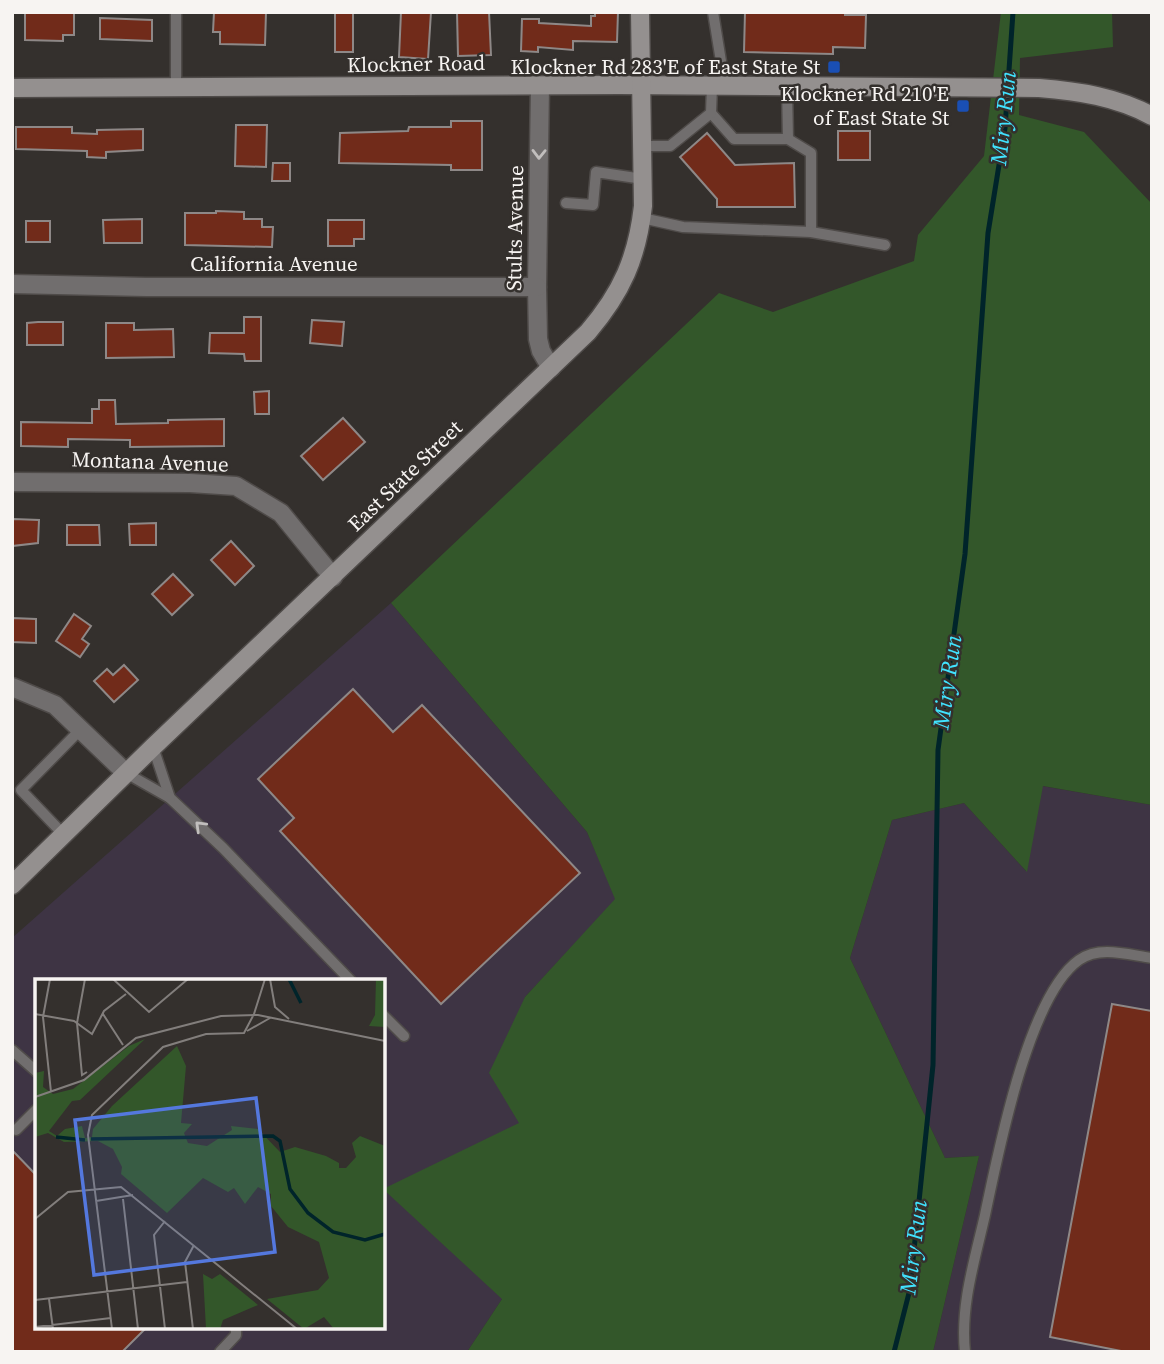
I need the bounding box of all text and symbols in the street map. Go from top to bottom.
street label: Klockner Road [347,48,485,79]
place label: Klockner Rd 283'E of East State St [510,52,820,81]
marker: Klockner Rd 283'E of East State St [826,59,842,75]
water label: Miry Run [982,69,1024,168]
place label: Klockner Rd 210'E of East State St [780,79,949,132]
marker: Klockner Rd 210'E of East State St [955,98,971,114]
one-way arrow [531,149,547,160]
street label: Stults Avenue [499,165,530,291]
street label: California Avenue [190,249,358,278]
street label: East State Street [341,413,468,538]
street label: Montana Avenue [71,444,229,479]
water label: Miry Run [924,633,969,732]
one-way arrow [195,821,208,834]
inset map [35,979,385,1329]
water label: Miry Run [891,1198,935,1297]

